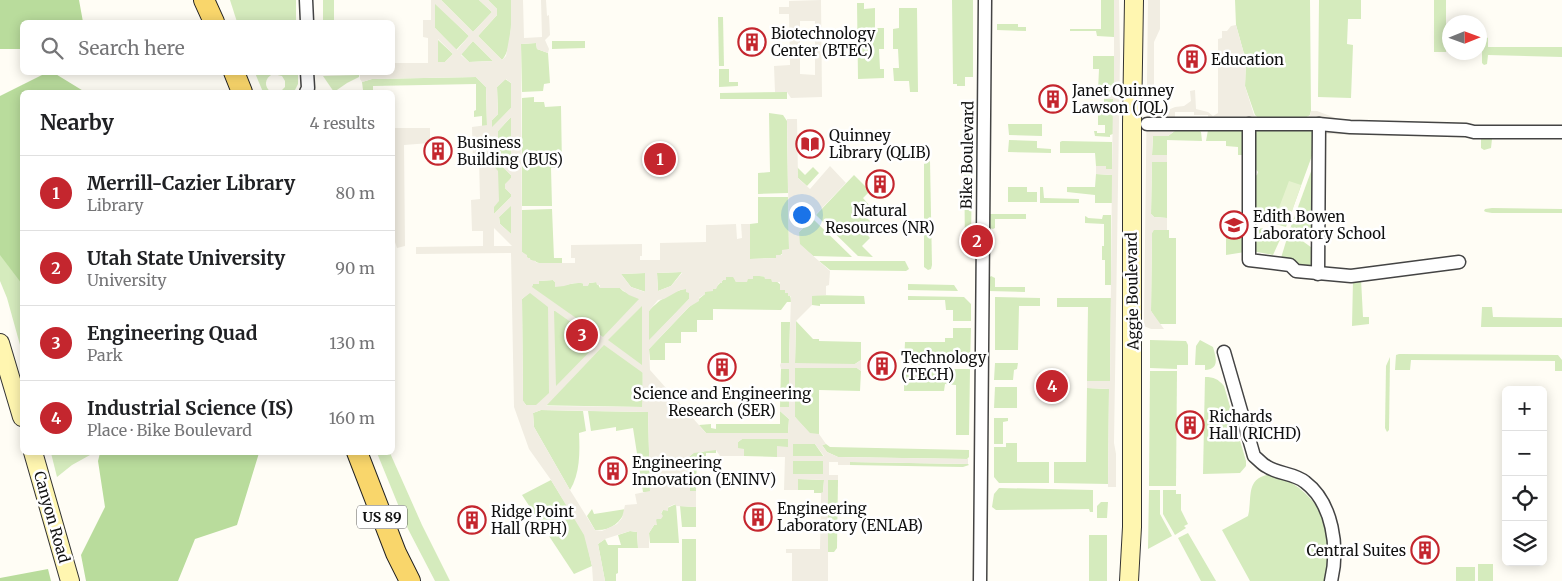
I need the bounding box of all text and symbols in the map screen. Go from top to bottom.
north arrow [1442,15,1487,60]
search box [20,20,395,75]
place label: Biotechnology Center (BTEC) [771,24,876,60]
building icon: Biotechnology Center (BTEC) [737,27,767,57]
icon: search [38,34,66,62]
text: Search here [78,36,185,60]
building icon: Education [1177,44,1207,74]
place label: Education [1211,50,1284,69]
place label: Janet Quinney Lawson (JQL) [1071,81,1174,117]
building icon: Janet Quinney Lawson (JQL) [1038,84,1068,114]
street label: Bike Boulevard [957,101,977,209]
text: Nearby [40,109,114,136]
text: 4 results [309,113,375,133]
place label: Quinney Library (QLIB) [829,126,931,162]
library icon: Quinney Library (QLIB) [795,129,825,159]
place label: Business Building (BUS) [457,133,563,169]
building icon: Business Building (BUS) [423,136,453,166]
pin: 1 [644,140,676,178]
building icon: Natural Resources (NR) [865,169,895,199]
text: Merrill-Cazier Library [87,171,295,195]
text: 1 [52,183,60,203]
text: 80 m [336,183,375,203]
text: Library [87,195,144,215]
place label: Natural Resources (NR) [825,201,935,237]
your location [789,202,815,228]
place label: Edith Bowen Laboratory School [1253,207,1386,243]
school or university icon: Edith Bowen Laboratory School [1219,210,1249,240]
pin: 2 [961,222,993,260]
street label: Aggie Boulevard [1121,232,1143,351]
text: Utah State University [87,246,285,270]
text: 2 [51,258,61,278]
text: 90 m [335,258,375,278]
text: University [87,270,167,290]
pin: 3 [566,316,598,354]
text: Engineering Quad [87,321,257,345]
text: 3 [51,333,61,353]
text: 130 m [329,333,375,353]
text: Park [87,345,123,365]
place label: Technology (TECH) [901,348,987,384]
building icon: Technology (TECH) [867,351,897,381]
building icon: Science and Engineering Research (SER) [707,352,737,382]
pin: 4 [1036,367,1068,405]
place label: Science and Engineering Research (SER) [633,384,811,420]
map controls [1502,386,1547,566]
button: + [1502,386,1547,431]
text: Industrial Science (IS) [87,396,293,420]
place label: Richards Hall (RICHD) [1209,407,1301,443]
text: 4 [51,408,61,428]
text: 160 m [329,408,375,428]
building icon: Richards Hall (RICHD) [1175,410,1205,440]
text: Place · Bike Boulevard [87,420,252,440]
button: − [1502,431,1547,476]
place label: Engineering Innovation (ENINV) [632,453,776,489]
building icon: Engineering Innovation (ENINV) [598,456,628,486]
street label: Canyon Road [30,469,74,565]
button: locate [1502,476,1547,521]
place label: Engineering Laboratory (ENLAB) [777,499,923,535]
place label: Ridge Point Hall (RPH) [491,502,574,538]
building icon: Engineering Laboratory (ENLAB) [743,502,773,532]
building icon: Ridge Point Hall (RPH) [457,505,487,535]
road number: US 89 [357,506,407,528]
button: layers [1502,521,1547,566]
building icon: Central Suites [1410,535,1440,565]
place label: Central Suites [1306,541,1406,560]

